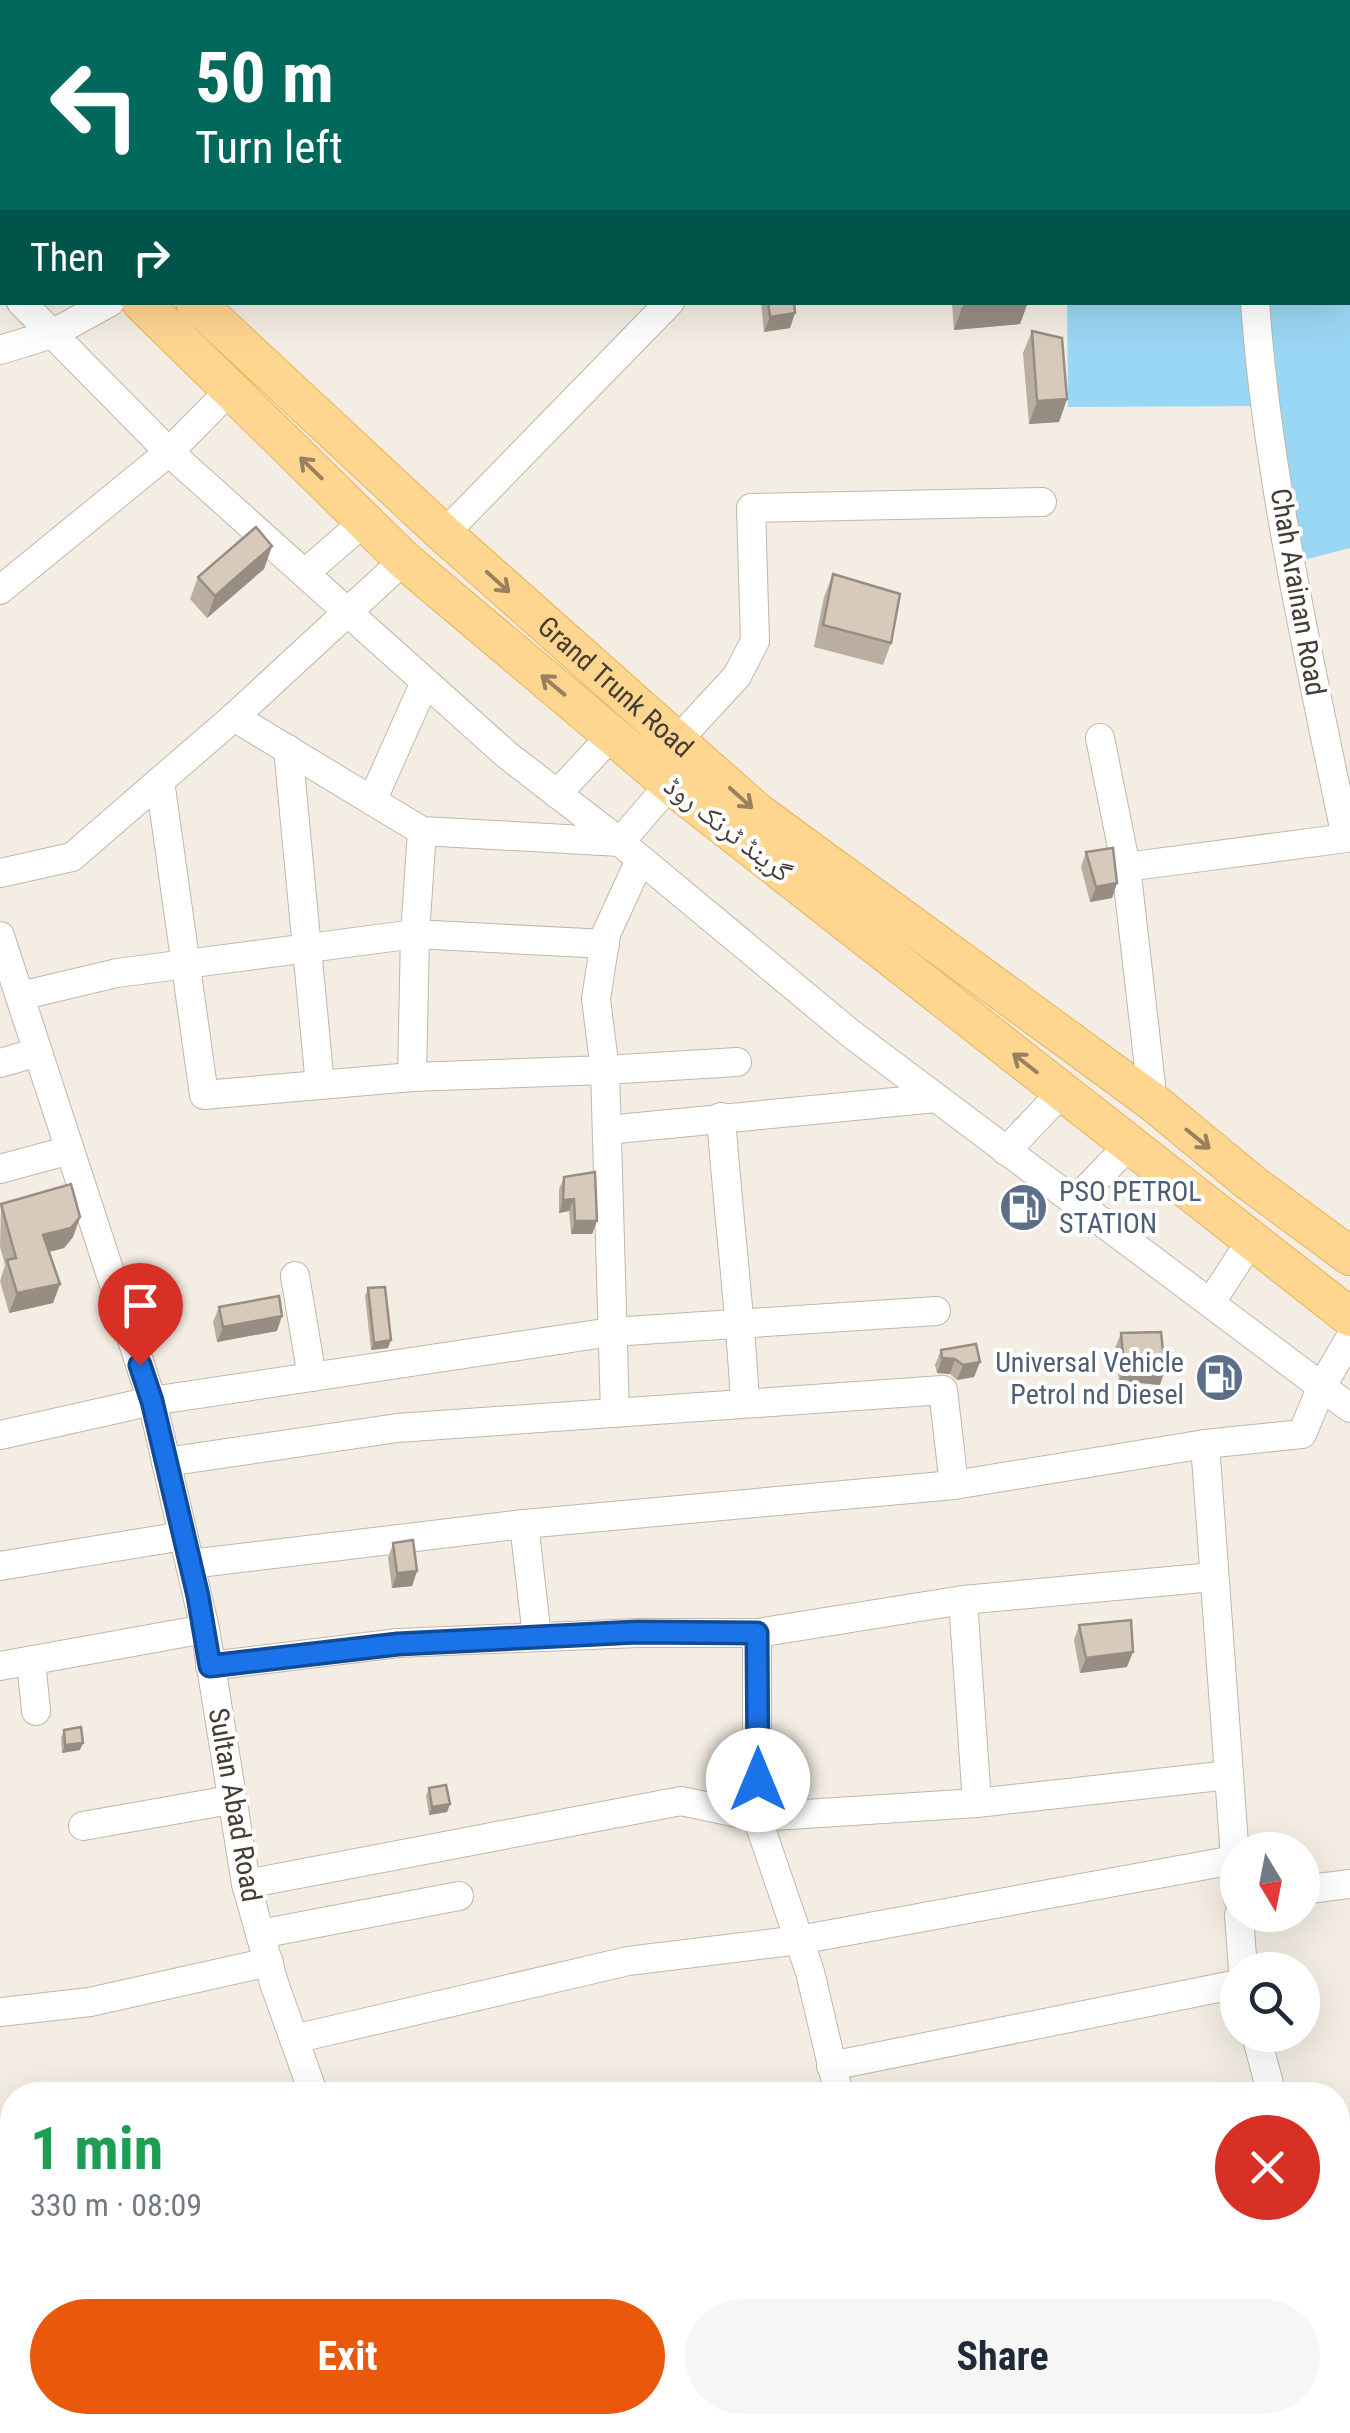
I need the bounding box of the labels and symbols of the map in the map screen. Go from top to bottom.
one-way arrow [299,457,323,481]
street label: Chah Arainan Road [1264,486,1332,698]
one-way arrow [485,571,510,594]
street label: Grand Trunk Road [532,609,700,764]
one-way arrow [540,674,566,696]
street label: گرینڈ ٹرنک روڈ [658,769,799,889]
one-way arrow [728,786,753,809]
one-way arrow [1012,1053,1039,1074]
one-way arrow [1184,1128,1210,1150]
place label: PSO PETROL STATION [1059,1175,1202,1240]
fuel station icon: PSO PETROL STATION [998,1181,1050,1233]
pin [98,1263,183,1366]
place label: Universal Vehicle Petrol nd Diesel [995,1346,1184,1411]
fuel station icon: Universal Vehicle Petrol nd Diesel [1193,1352,1245,1404]
street label: Sultan Abad Road [202,1706,268,1904]
position arrow [706,1728,810,1832]
north arrow [1220,1832,1320,1932]

